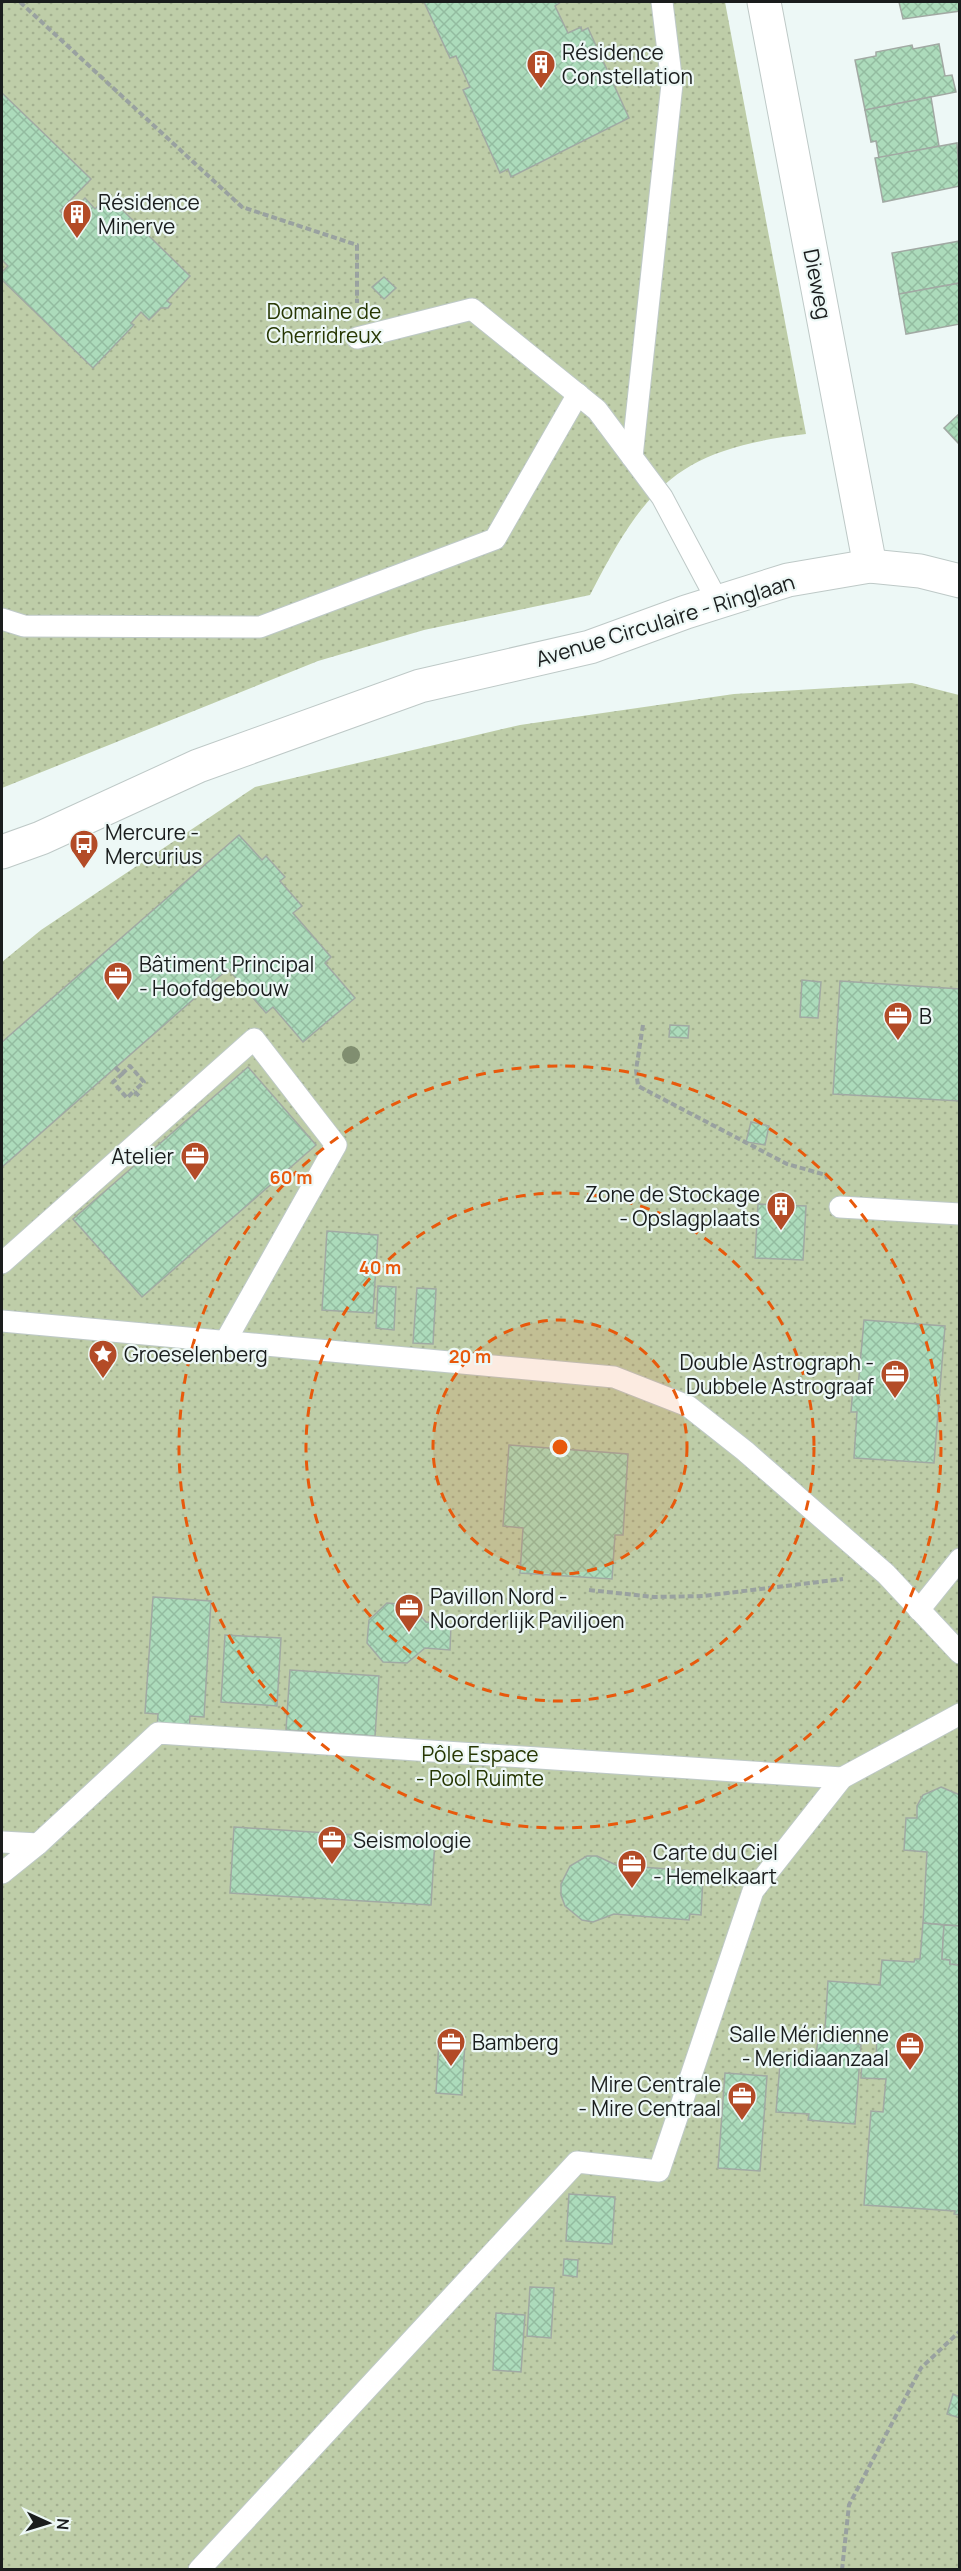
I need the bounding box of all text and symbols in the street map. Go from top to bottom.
place label: Résidence Constellation [562,38,693,90]
building icon: Résidence Constellation [525,48,557,90]
place label: Résidence Minerve [98,188,200,240]
building icon: Résidence Minerve [61,198,93,240]
street label: Dieweg [797,246,839,322]
park label: Domaine de Cherridreux [266,297,382,349]
street label: Avenue Circulaire - Ringlaan [532,567,798,673]
place label: Mercure - Mercurius [105,818,202,870]
bus stop icon: Mercure - Mercurius [68,828,100,870]
place label: Bâtiment Principal - Hoofdgebouw [139,950,314,1002]
office icon: Bâtiment Principal - Hoofdgebouw [102,960,134,1002]
office icon: B [882,1000,914,1042]
place label: B [919,1002,932,1030]
office icon: Atelier [179,1140,211,1182]
place label: Atelier [111,1142,174,1170]
text: 60 m [270,1165,312,1189]
place label: Zone de Stockage - Opslagplaats [585,1180,760,1232]
building icon: Zone de Stockage - Opslagplaats [765,1190,797,1232]
text: 40 m [359,1255,401,1279]
place icon: Groeselenberg [87,1338,119,1380]
place label: Groeselenberg [124,1340,268,1368]
text: 20 m [449,1344,491,1368]
place label: Double Astrograph - Dubbele Astrograaf [679,1348,875,1400]
office icon: Double Astrograph - Dubbele Astrograaf [879,1358,911,1400]
centre of rings [550,1437,570,1457]
place label: Pavillon Nord - Noorderlijk Paviljoen [430,1582,625,1634]
office icon: Pavillon Nord - Noorderlijk Paviljoen [393,1592,425,1634]
park label: Pôle Espace - Pool Ruimte [416,1740,544,1792]
office icon: Seismologie [316,1824,348,1866]
place label: Seismologie [353,1826,471,1854]
place label: Carte du Ciel - Hemelkaart [653,1838,778,1890]
office icon: Carte du Ciel - Hemelkaart [616,1848,648,1890]
place label: Salle Méridienne - Meridiaanzaal [729,2020,889,2072]
office icon: Bamberg [435,2026,467,2068]
place label: Bamberg [472,2028,559,2056]
office icon: Salle Méridienne - Meridiaanzaal [894,2030,926,2072]
place label: Mire Centrale - Mire Centraal [578,2070,721,2122]
office icon: Mire Centrale - Mire Centraal [726,2080,758,2122]
north arrow [18,2493,78,2553]
text: N [52,2518,74,2531]

